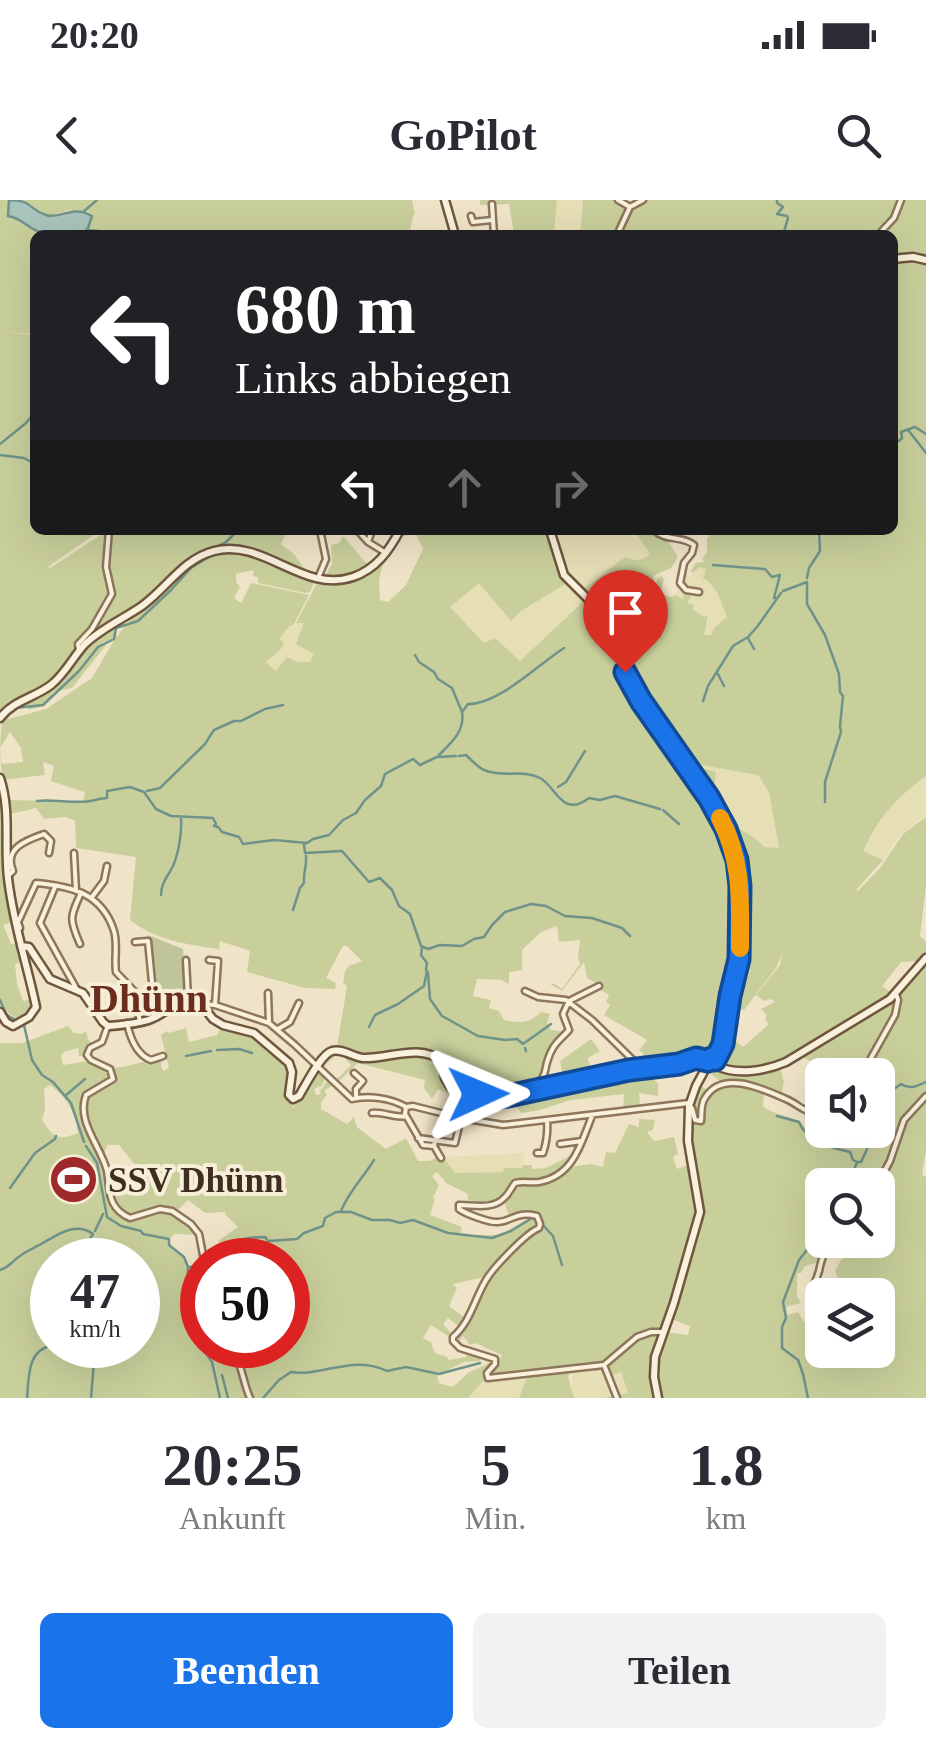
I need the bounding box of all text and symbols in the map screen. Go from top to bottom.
text: 20:20 [50,14,139,56]
icon: back [40,108,95,163]
icon: search [831,108,886,163]
text: GoPilot [389,110,537,160]
icon: left [70,270,200,400]
text: 680 m [235,271,416,348]
text: Links abbiegen [235,353,511,403]
icon: left [332,460,387,515]
icon: ahead [437,460,492,515]
icon: right [542,460,597,515]
pin [583,570,668,673]
icon: arrive [598,585,653,640]
district label: Dhünn [90,976,208,1021]
position arrow [426,1042,530,1146]
map controls [805,1058,895,1368]
button: sound [805,1058,895,1148]
sports icon: SSV Dhünn [47,1154,99,1206]
place label: SSV Dhünn [108,1161,283,1200]
button: search [805,1168,895,1258]
speed limit sign: 50 [180,1238,310,1368]
text: 47 [70,1263,120,1319]
button: layers [805,1278,895,1368]
text: km/h [69,1315,121,1342]
text: 20:25 [162,1432,302,1498]
text: 5 [480,1432,510,1498]
text: 1.8 [689,1432,764,1498]
text: Ankunft [179,1500,286,1536]
text: Min. [465,1500,526,1536]
text: km [706,1500,746,1536]
button: Beenden [40,1613,453,1728]
button: Teilen [473,1613,886,1728]

